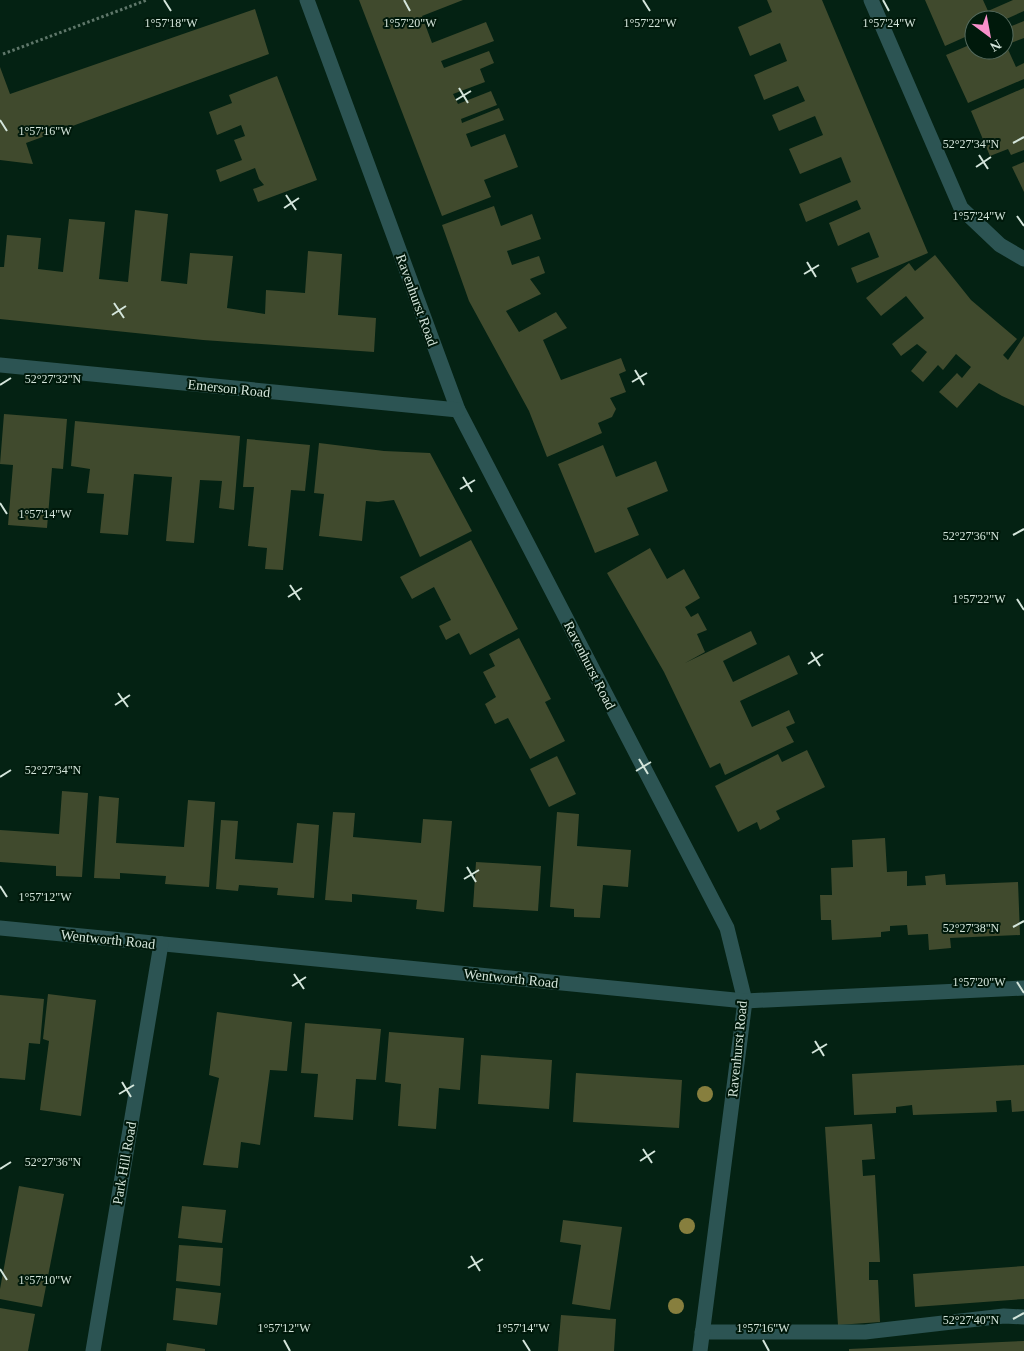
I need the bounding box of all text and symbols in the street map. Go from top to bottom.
north arrow [964,10,1014,60]
text: 1°57'18"W [144,16,198,30]
text: 1°57'20"W [383,16,437,30]
text: 1°57'22"W [623,16,677,30]
text: 1°57'24"W [862,16,916,30]
text: N [987,37,1004,55]
text: 1°57'16"W [18,124,72,138]
text: 52°27'34"N [943,137,1000,151]
text: 1°57'24"W [952,209,1006,223]
street label: Ravenhurst Road [393,252,440,348]
text: 52°27'32"N [25,372,82,386]
street label: Emerson Road [187,377,271,400]
text: 1°57'14"W [18,507,72,521]
text: 52°27'36"N [943,529,1000,543]
text: 1°57'22"W [952,592,1006,606]
street label: Ravenhurst Road [561,619,618,712]
text: 52°27'34"N [25,763,82,777]
text: 1°57'12"W [18,890,72,904]
text: 52°27'38"N [943,921,1000,935]
street label: Wentworth Road [60,927,156,952]
street label: Wentworth Road [463,966,559,991]
text: 1°57'20"W [952,975,1006,989]
street label: Ravenhurst Road [725,1000,750,1098]
street label: Park Hill Road [110,1120,139,1206]
text: 52°27'36"N [25,1155,82,1169]
text: 1°57'10"W [18,1273,72,1287]
text: 52°27'40"N [943,1313,1000,1327]
text: 1°57'12"W [257,1321,311,1335]
text: 1°57'14"W [496,1321,550,1335]
text: 1°57'16"W [736,1321,790,1335]

